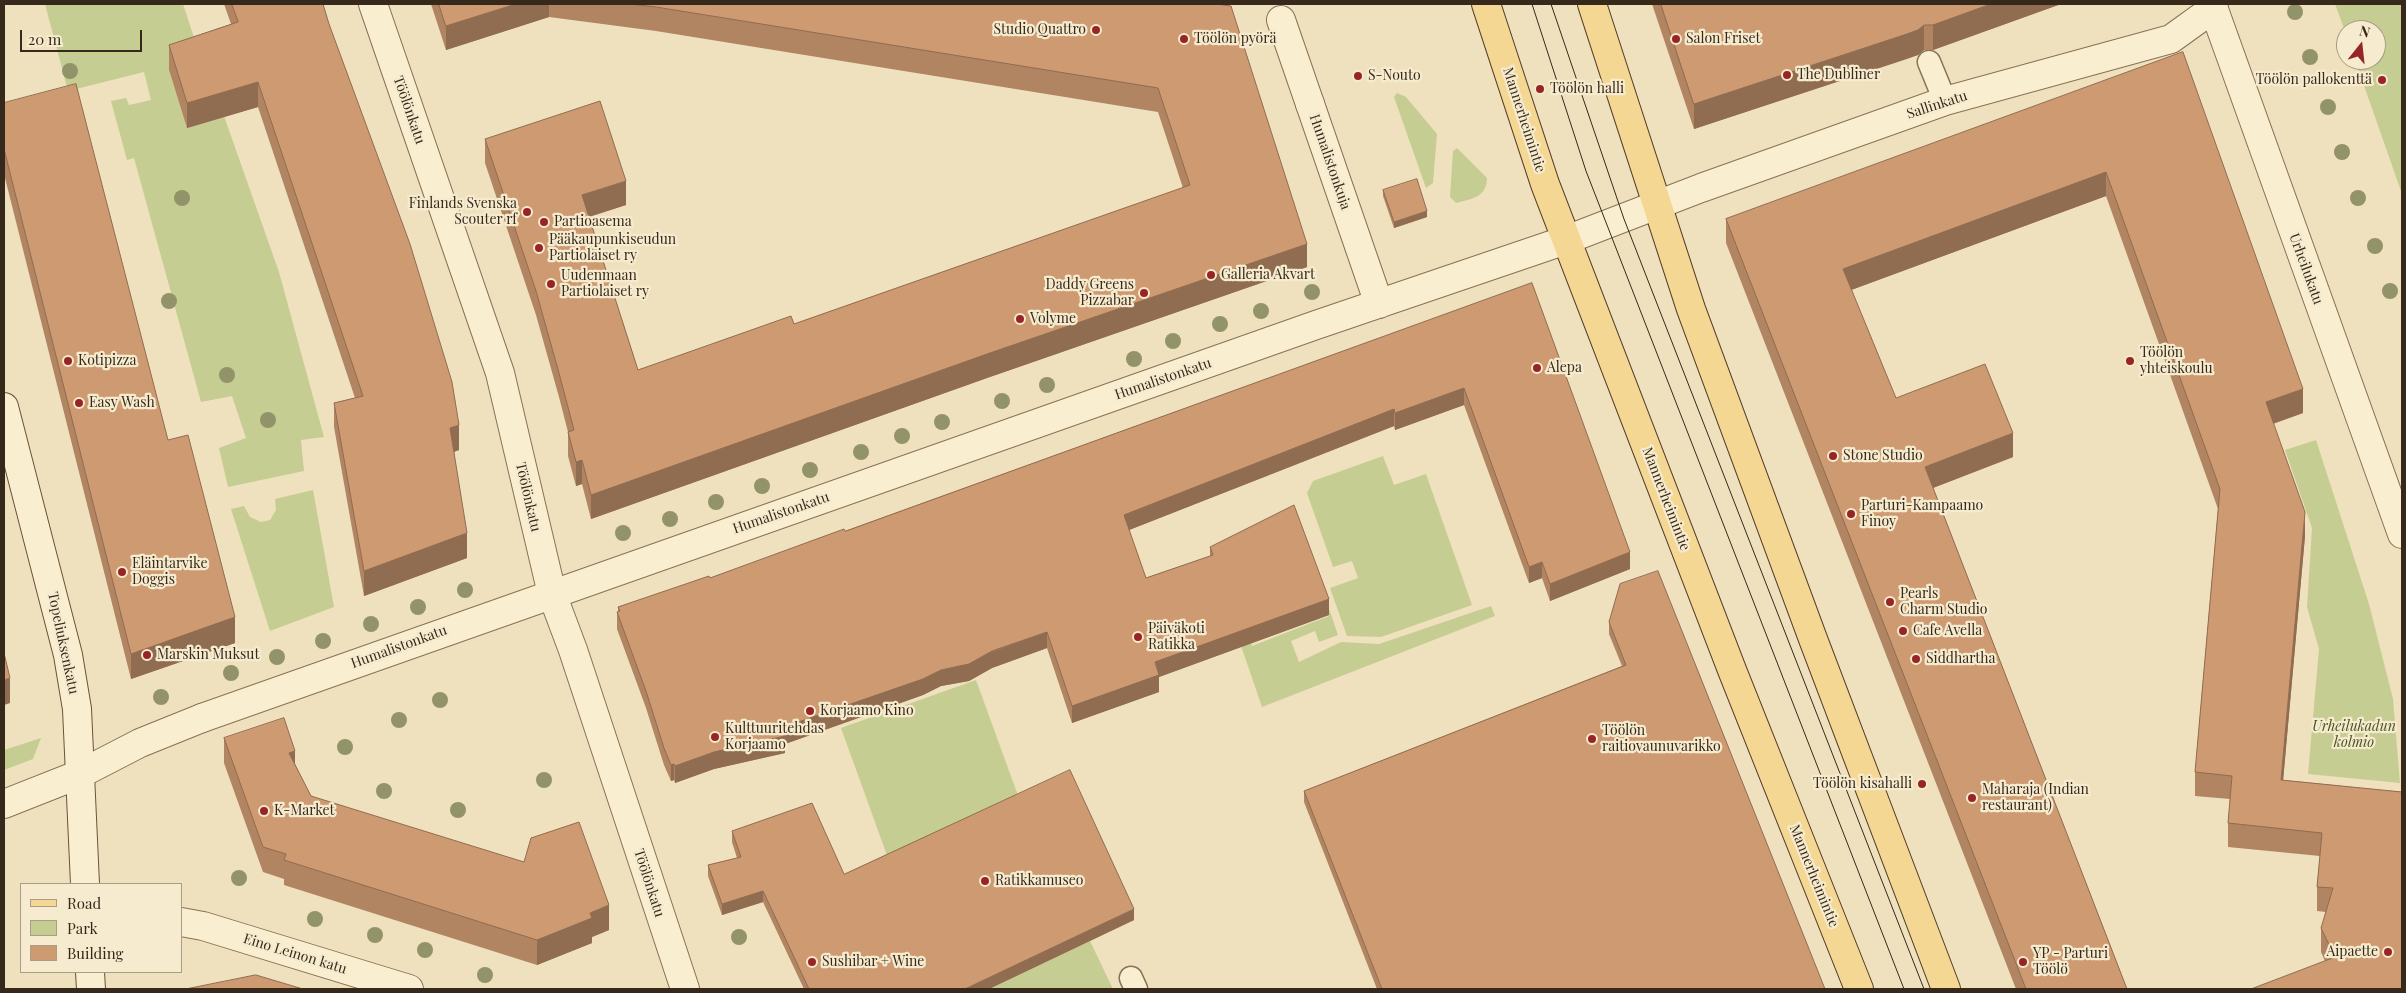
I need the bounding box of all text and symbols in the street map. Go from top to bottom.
scale bar [22,20,145,52]
north arrow [2336,20,2386,70]
text: N [2358,21,2372,42]
place label: Studio Quattro [994,22,1086,38]
marker: Studio Quattro [1090,24,1102,36]
text: 20 m [28,29,61,49]
place label: Töölön pyörä [1194,31,1276,47]
place label: Salon Friset [1686,31,1761,47]
marker: Töölön pyörä [1178,33,1190,45]
marker: Salon Friset [1670,33,1682,45]
street label: Mannerheimintie [1499,65,1549,175]
place label: The Dubliner [1797,67,1880,83]
place label: S-Nouto [1368,68,1421,84]
marker: The Dubliner [1781,69,1793,81]
marker: S-Nouto [1352,70,1364,82]
place label: Töölön pallokenttä [2256,72,2372,88]
street label: Töölönkatu [390,74,428,146]
marker: Töölön pallokenttä [2376,74,2388,86]
place label: Töölön halli [1550,81,1624,97]
marker: Töölön halli [1534,83,1546,95]
street label: Sallinkatu [1905,87,1969,123]
street label: Humalistonkuja [1306,112,1354,212]
place label: Finlands Svenska Scouter rf [409,196,517,228]
marker: Finlands Svenska Scouter rf [521,206,533,218]
place label: Partioasema [554,214,632,230]
marker: Partioasema [538,216,550,228]
street label: Urheilukatu [2285,231,2327,307]
place label: Pääkaupunkiseudun Partiolaiset ry [549,232,676,264]
marker: Pääkaupunkiseudun Partiolaiset ry [533,242,545,254]
place label: Galleria Akvart [1221,267,1315,283]
place label: Uudenmaan Partiolaiset ry [561,268,649,300]
marker: Galleria Akvart [1205,269,1217,281]
place label: Daddy Greens Pizzabar [1046,277,1134,310]
marker: Uudenmaan Partiolaiset ry [545,278,557,290]
marker: Daddy Greens Pizzabar [1138,287,1150,299]
place label: Volyme [1030,311,1076,327]
marker: Volyme [1014,313,1026,325]
place label: Töölön yhteiskoulu [2140,345,2213,378]
place label: Kotipizza [78,353,136,369]
marker: Kotipizza [62,355,74,367]
street label: Humalistonkatu [1113,355,1213,403]
marker: Töölön yhteiskoulu [2124,355,2136,367]
place label: Alepa [1547,360,1582,376]
marker: Alepa [1531,362,1543,374]
place label: Easy Wash [89,395,155,411]
marker: Easy Wash [73,397,85,409]
street label: Mannerheimintie [1639,445,1693,553]
place label: Stone Studio [1843,448,1923,464]
marker: Stone Studio [1827,450,1839,462]
street label: Töölönkatu [512,461,544,533]
street label: Humalistonkatu [731,489,831,537]
place label: Parturi-Kampaamo Finoy [1861,498,1983,530]
marker: Parturi-Kampaamo Finoy [1845,508,1857,520]
place label: Eläintarvike Doggis [132,556,207,588]
marker: Eläintarvike Doggis [116,566,128,578]
place label: Pearls Charm Studio [1900,586,1988,618]
street label: Topeliuksenkatu [44,590,82,696]
marker: Pearls Charm Studio [1884,596,1896,608]
place label: Päiväkoti Ratikka [1148,621,1205,654]
street label: Humalistonkatu [349,622,449,672]
place label: Cafe Avella [1913,623,1982,639]
marker: Cafe Avella [1897,625,1909,637]
marker: Päiväkoti Ratikka [1132,631,1144,643]
place label: Marskin Muksut [157,647,259,663]
marker: Marskin Muksut [141,649,153,661]
place label: Siddhartha [1926,651,1996,667]
marker: Siddhartha [1910,653,1922,665]
place label: Korjaamo Kino [820,703,914,719]
marker: Korjaamo Kino [804,705,816,717]
park label: Urheilukadun kolmio [2312,719,2396,752]
place label: Kulttuuritehdas Korjaamo [725,721,824,754]
place label: Töölön raitiovaunuvarikko [1602,723,1721,756]
marker: Kulttuuritehdas Korjaamo [709,731,721,743]
marker: Töölön raitiovaunuvarikko [1586,733,1598,745]
place label: Töölön kisahalli [1813,776,1912,792]
marker: Töölön kisahalli [1916,778,1928,790]
place label: Maharaja (Indian restaurant) [1982,782,2089,814]
marker: Maharaja (Indian restaurant) [1966,792,1978,804]
place label: K-Market [274,803,335,819]
marker: K-Market [258,805,270,817]
street label: Mannerheimintie [1786,822,1842,930]
street label: Töölönkatu [630,847,668,919]
place label: Ratikkamuseo [995,873,1083,889]
marker: Ratikkamuseo [979,875,991,887]
legend [20,883,182,973]
text: Road [67,893,101,913]
text: Park [67,918,98,938]
street label: Eino Leinon katu [241,930,349,978]
text: Building [67,943,123,963]
place label: Aipaette [2326,944,2378,960]
place label: YP - Parturi Töölö [2033,946,2108,979]
marker: Aipaette [2382,946,2394,958]
place label: Sushibar + Wine [822,954,924,970]
marker: Sushibar + Wine [806,956,818,968]
marker: YP - Parturi Töölö [2017,956,2029,968]

